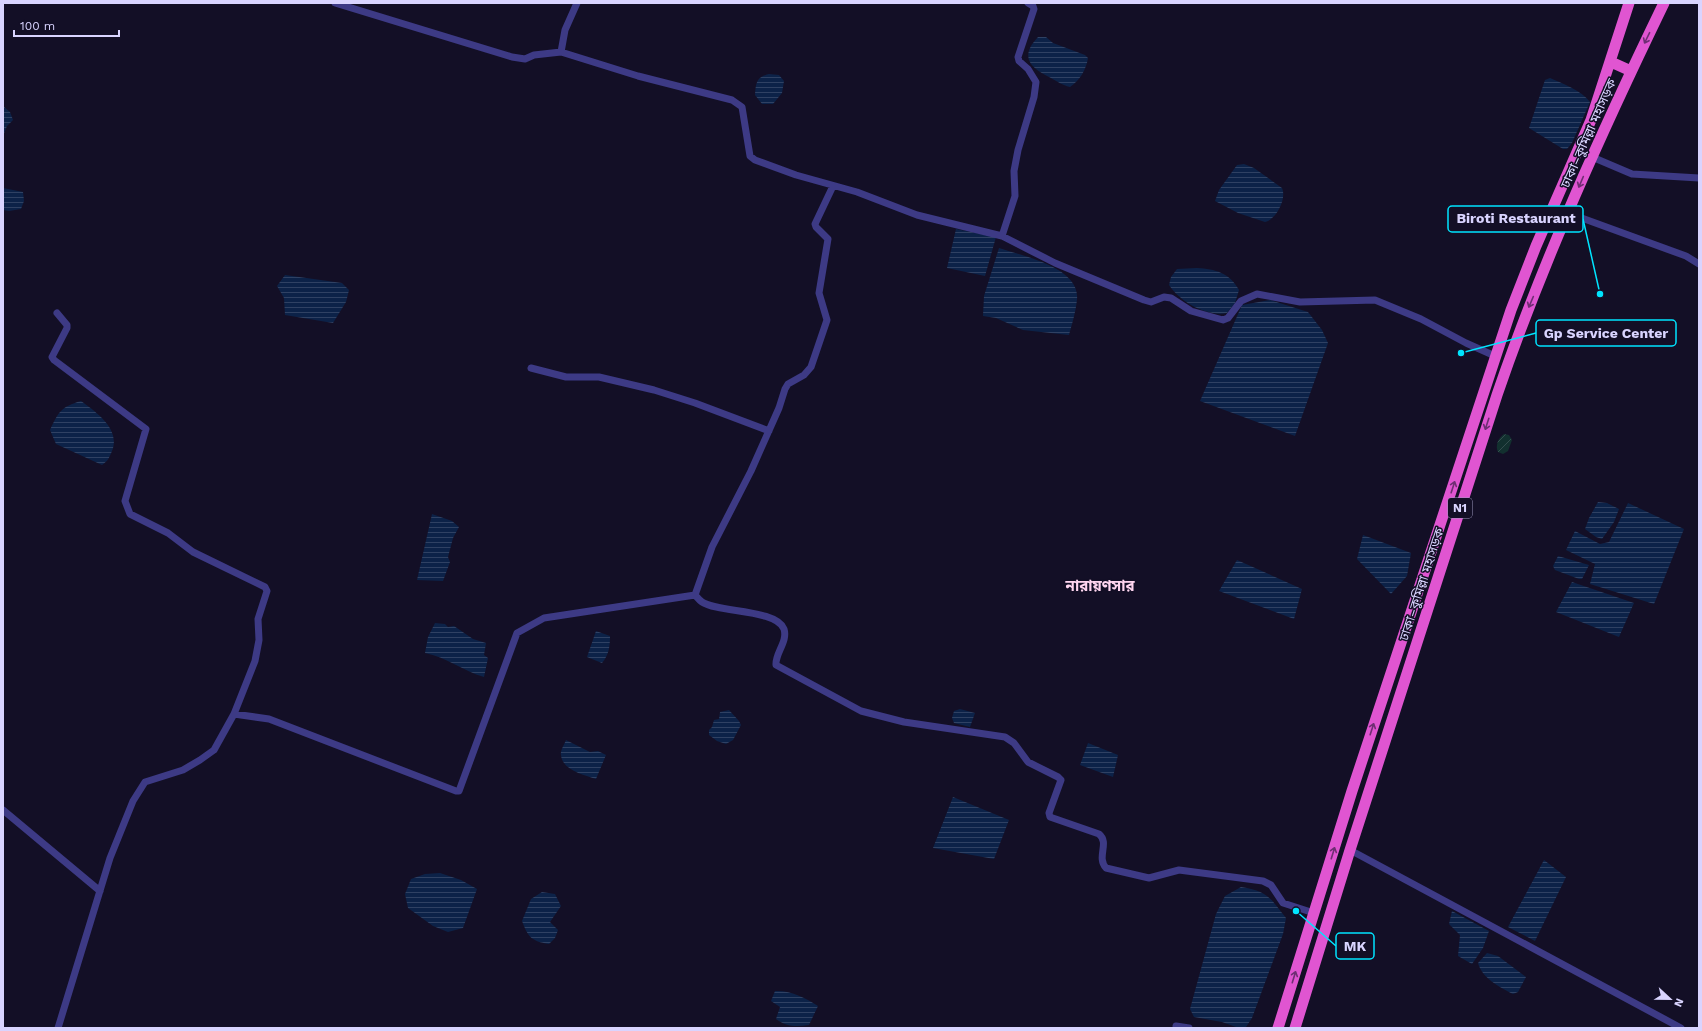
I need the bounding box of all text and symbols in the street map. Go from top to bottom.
scale bar [14,12,119,38]
text: 100 m [20,19,55,33]
one-way arrow [1643,32,1650,44]
street label: ঢাকা–কুমিল্লা মহাসড়ক [1557,76,1620,191]
one-way arrow [1577,175,1585,187]
callout: Biroti Restaurant [1448,206,1583,232]
text: Biroti Restaurant [1456,210,1576,226]
one-way arrow [1526,295,1534,307]
callout: Gp Service Center [1536,320,1676,346]
text: Gp Service Center [1544,325,1668,341]
one-way arrow [1483,417,1490,430]
one-way arrow [1450,481,1458,493]
road number: N1 [1448,498,1472,518]
street label: ঢাকা–কুমিল্লা মহাসড়ক [1396,525,1448,644]
district label: নারায়ণসার [1065,577,1135,595]
one-way arrow [1369,724,1377,736]
one-way arrow [1330,847,1337,860]
callout: MK [1336,933,1374,959]
text: MK [1344,938,1367,954]
one-way arrow [1291,971,1298,984]
north arrow [1650,979,1690,1019]
text: N [1671,996,1686,1009]

